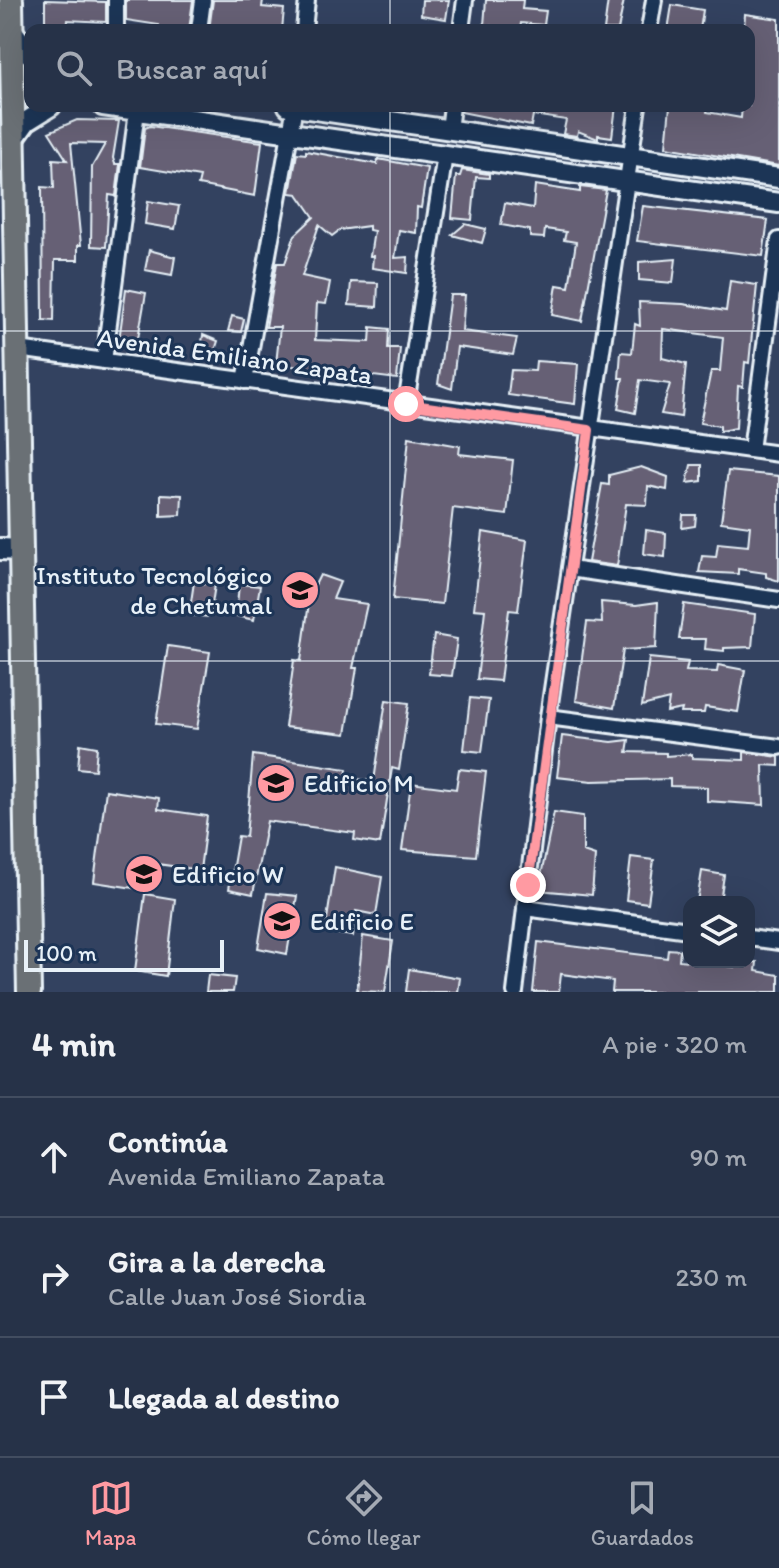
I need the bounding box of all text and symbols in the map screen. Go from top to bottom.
search box [24,24,755,112]
icon: search [52,46,96,90]
text: Buscar aquí [116,50,268,87]
street label: Avenida Emiliano Zapata [96,321,375,391]
route start [388,386,424,422]
place label: Instituto Tecnológico de Chetumal [36,559,272,621]
school or university icon: Instituto Tecnológico de Chetumal [279,569,321,611]
school or university icon: Edificio M [255,762,297,804]
place label: Edificio M [304,767,414,799]
school or university icon: Edificio W [123,853,165,895]
place label: Edificio W [172,858,284,890]
route end [510,867,546,903]
map controls [683,896,755,968]
button: layers [683,896,755,968]
school or university icon: Edificio E [261,900,303,942]
place label: Edificio E [310,905,414,937]
scale bar [24,936,224,972]
text: 100 m [36,940,97,967]
text: 4 min [32,1024,116,1065]
text: A pie · 320 m [602,1028,747,1060]
text: Continúa [108,1123,228,1160]
icon: ahead [32,1135,76,1179]
text: 90 m [690,1141,747,1173]
text: Avenida Emiliano Zapata [108,1160,385,1192]
text: Gira a la derecha [108,1243,325,1280]
icon: right [32,1255,76,1299]
text: 230 m [675,1261,747,1293]
text: Calle Juan José Siordia [108,1280,366,1312]
icon: arrive [32,1375,76,1419]
text: Llegada al destino [108,1379,340,1416]
tab: Mapa [85,1476,136,1551]
tab: Cómo llegar [307,1476,420,1551]
tab: Guardados [591,1476,694,1551]

